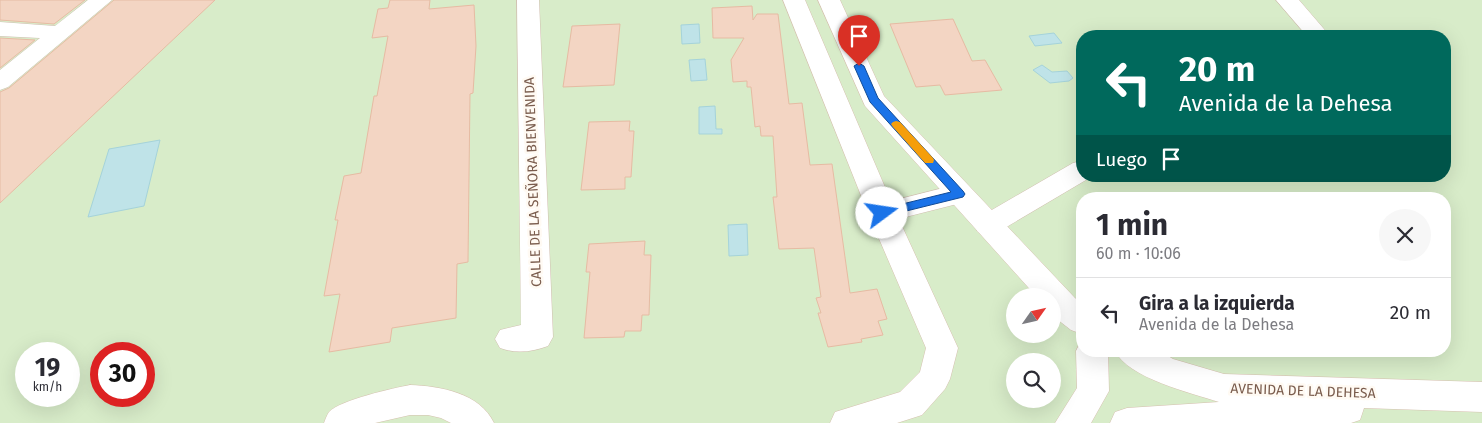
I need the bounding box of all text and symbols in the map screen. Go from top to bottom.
pin [838,15,880,66]
icon: arrive [845,22,873,50]
text: 20 m [1179,48,1255,90]
icon: left [1096,50,1161,115]
street label: CALLE DE LA SEÑORA BIENVENIDA [521,77,545,287]
text: Avenida de la Dehesa [1179,90,1393,117]
icon: arrive [1157,145,1185,173]
text: Luego [1096,148,1147,171]
position arrow [855,186,907,238]
text: 1 min [1096,207,1168,243]
button: close [1379,209,1431,261]
text: 60 m · 10:06 [1096,244,1181,263]
north arrow [1006,288,1061,342]
map controls [1006,288,1061,408]
text: Gira a la izquierda [1139,292,1295,315]
icon: left [1096,299,1124,327]
text: 20 m [1390,301,1431,324]
text: Avenida de la Dehesa [1139,315,1294,334]
speed limit sign: 30 [90,342,155,407]
text: 19 [35,353,60,383]
button: search [1006,353,1061,408]
text: km/h [33,380,62,394]
street label: AVENIDA DE LA DEHESA [1230,380,1376,402]

